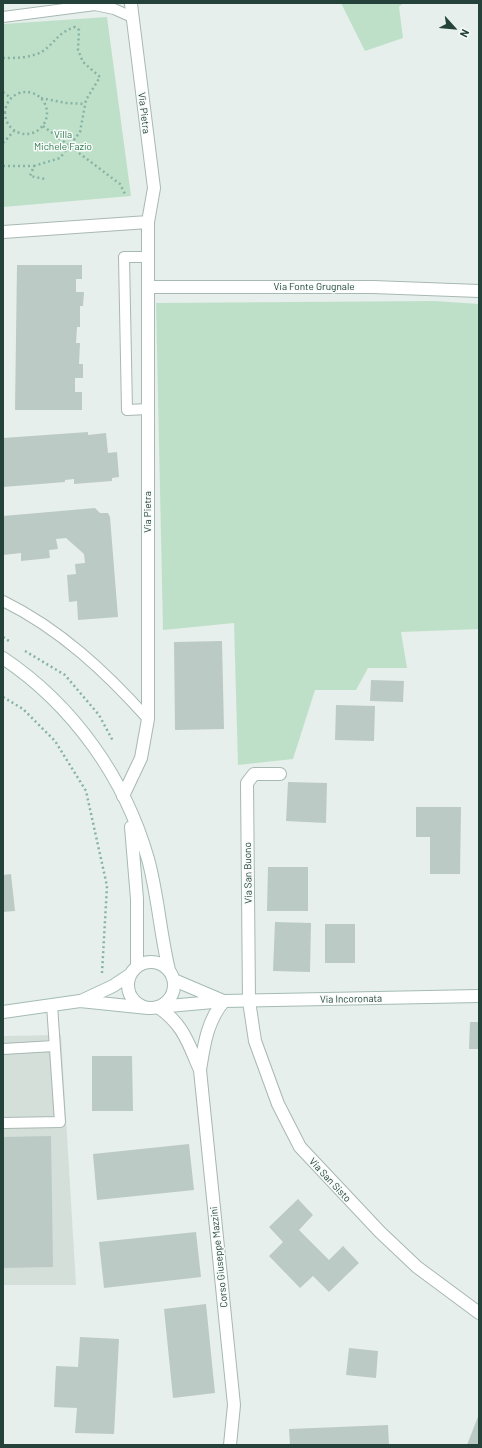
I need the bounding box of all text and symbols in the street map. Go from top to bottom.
north arrow [434,8,474,48]
text: N [458,27,473,40]
street label: Via Pietra [136,92,152,134]
park label: Villa Michele Fazio [34,129,92,152]
street label: Via Fonte Grugnale [273,281,355,293]
street label: Via Pietra [142,491,154,533]
street label: Via San Buono [241,842,255,904]
street label: Via Incoronata [320,992,382,1006]
street label: Via San Sisto [307,1155,353,1205]
street label: Corso Giuseppe Mazzini [208,1206,230,1308]

